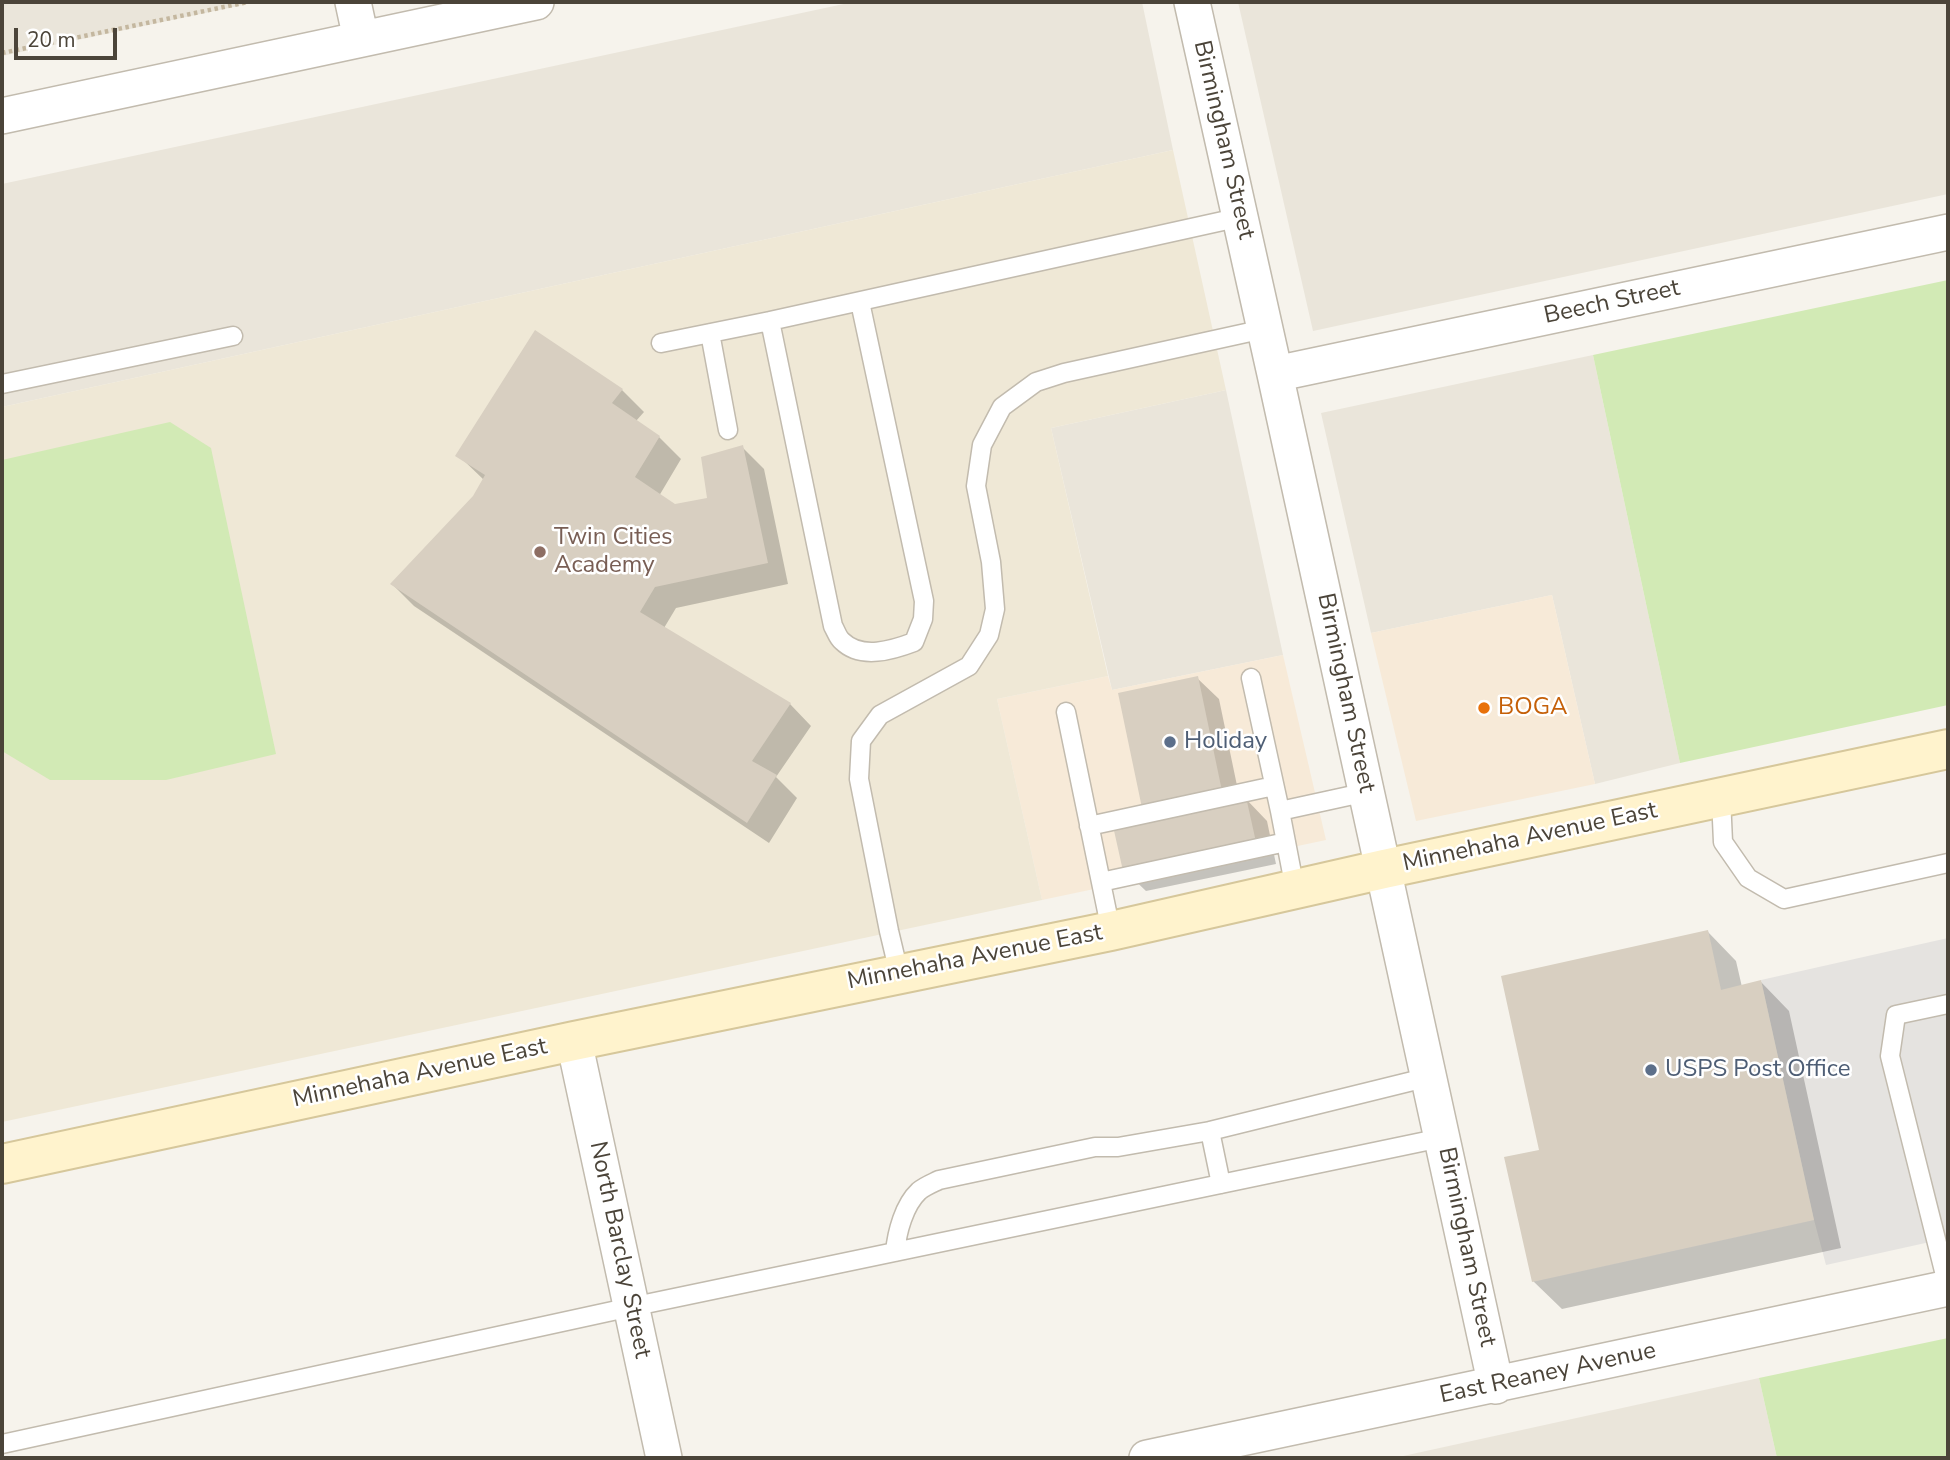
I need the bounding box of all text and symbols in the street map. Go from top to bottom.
scale bar [18,14,121,58]
text: 20 m [27,26,76,54]
street label: Birmingham Street [1186,38,1260,242]
street label: Beech Street [1541,275,1683,331]
place label: Twin Cities Academy [554,524,672,580]
marker: Twin Cities Academy [532,544,548,560]
street label: Birmingham Street [1310,591,1380,795]
place label: BOGA [1498,694,1568,722]
marker: BOGA [1476,700,1492,716]
place label: Holiday [1184,728,1267,756]
marker: Holiday [1162,734,1178,750]
street label: Minnehaha Avenue East [1400,797,1660,879]
street label: Minnehaha Avenue East [845,919,1105,997]
street label: Minnehaha Avenue East [290,1033,550,1115]
place label: USPS Post Office [1665,1056,1850,1084]
marker: USPS Post Office [1643,1062,1659,1078]
street label: North Barclay Street [582,1139,656,1361]
street label: Birmingham Street [1431,1145,1501,1349]
street label: East Reaney Avenue [1437,1337,1659,1411]

